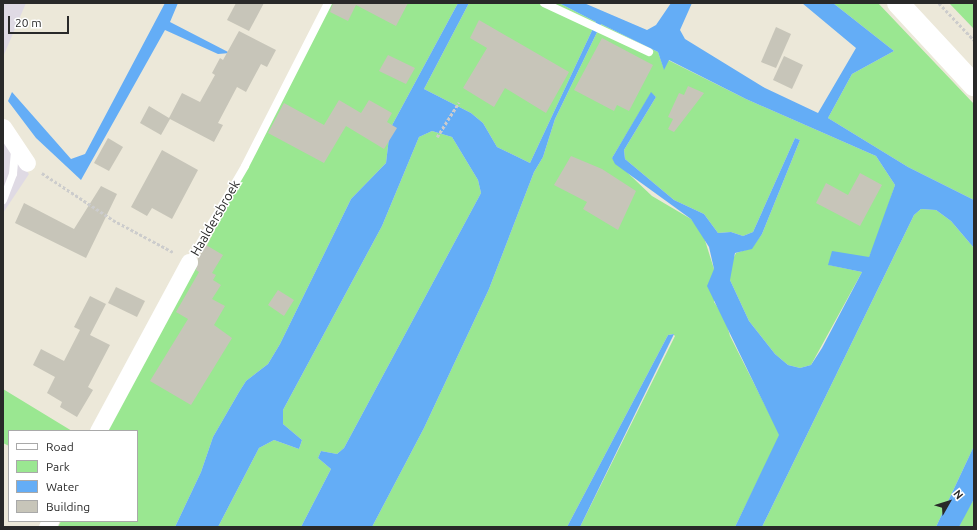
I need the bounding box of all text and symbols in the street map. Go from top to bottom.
scale bar [10,8,71,34]
text: 20 m [15,16,42,29]
street label: Haaldersbroek [187,177,243,259]
legend [8,430,138,522]
text: Road [46,440,74,453]
text: Park [46,460,70,473]
text: Water [46,480,79,493]
north arrow [929,482,969,522]
text: N [951,487,966,501]
text: Building [46,500,90,513]

